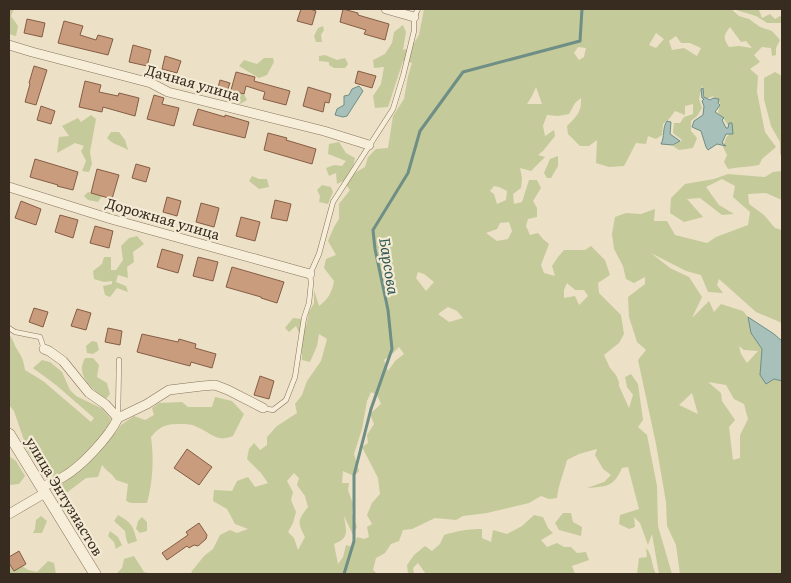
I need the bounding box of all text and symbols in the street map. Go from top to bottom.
street label: Дачная улица [143,59,243,105]
street label: Дорожная улица [104,192,223,244]
water label: Барсова [374,236,406,297]
street label: улица Энтузиастов [22,433,109,559]

